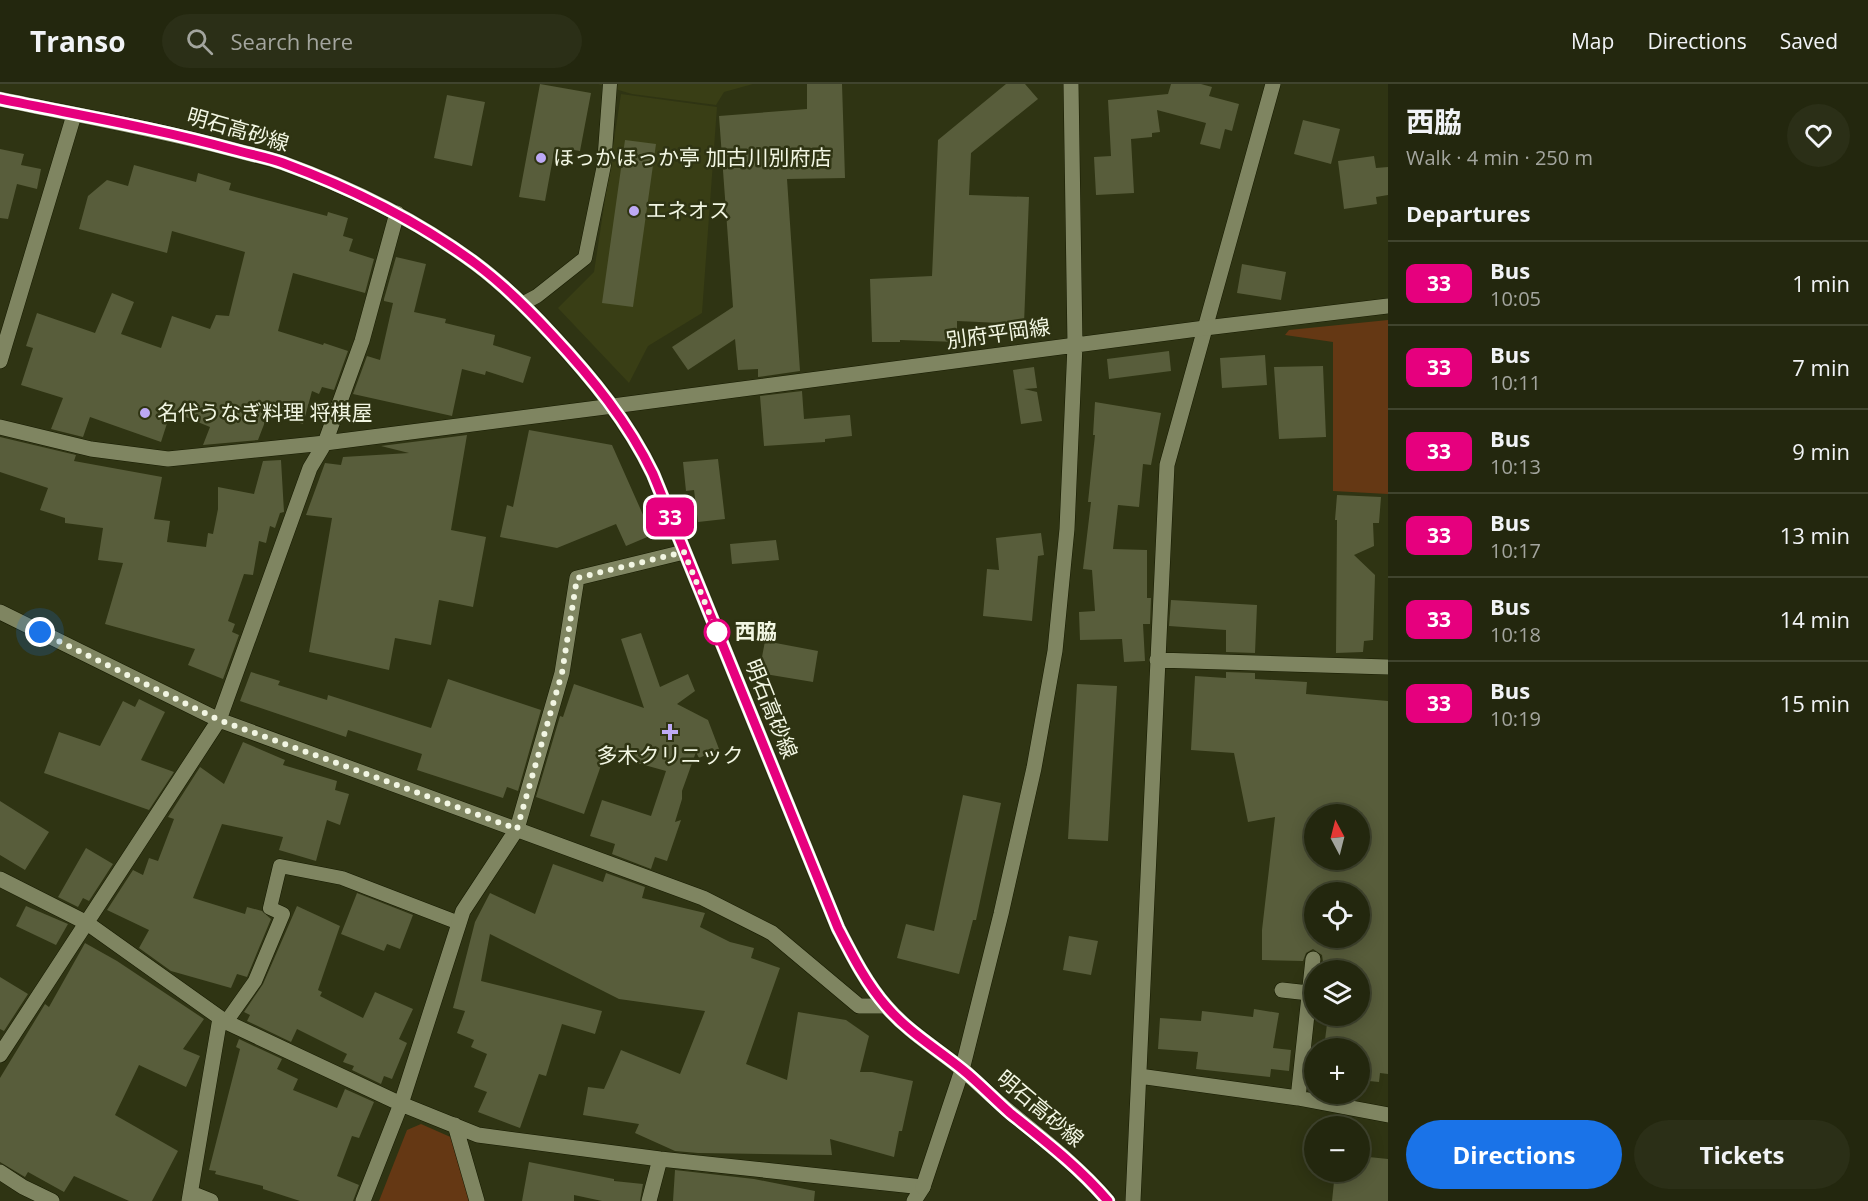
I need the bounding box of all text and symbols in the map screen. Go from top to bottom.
search box [162,14,582,68]
text: Transo [30,22,126,60]
icon: search [183,25,216,58]
text: Search here [231,26,353,56]
text: Map [1571,27,1614,55]
text: Directions [1647,27,1747,55]
text: Saved [1780,27,1838,55]
street label: 明石高砂線 [184,101,293,157]
text: 西脇 [1406,102,1462,140]
button: heart [1787,104,1850,167]
place label: ほっかほっか亭 加古川別府店 [553,143,831,171]
text: Walk · 4 min · 250 m [1406,144,1593,171]
marker: ほっかほっか亭 加古川別府店 [534,151,548,165]
place label: エネオス [646,196,730,224]
text: Departures [1406,198,1530,228]
marker: エネオス [627,204,641,218]
text: Bus [1490,255,1530,285]
text: 1 min [1792,268,1850,298]
text: 33 [1427,269,1451,297]
text: 10:05 [1490,285,1541,312]
street label: 別府平岡線 [944,312,1052,354]
text: Bus [1490,339,1530,369]
text: 7 min [1792,352,1850,382]
text: 33 [1427,353,1451,381]
text: 10:11 [1490,369,1541,396]
place label: 名代うなぎ料理 将棋屋 [157,398,372,426]
marker: 名代うなぎ料理 将棋屋 [138,406,152,420]
text: Bus [1490,423,1530,453]
text: 9 min [1792,436,1850,466]
text: 33 [1427,437,1451,465]
text: 10:13 [1490,453,1541,480]
line badge: 33 [643,498,697,536]
text: 33 [658,503,682,531]
text: Bus [1490,507,1530,537]
text: 13 min [1780,520,1850,550]
text: 33 [1427,521,1451,549]
text: 10:17 [1490,537,1541,564]
text: Bus [1490,591,1530,621]
text: 14 min [1780,604,1850,634]
text: 33 [1427,605,1451,633]
your location [25,617,55,647]
place label: 西脇 [735,617,777,645]
marker: 西脇 [704,619,730,645]
text: 10:18 [1490,621,1541,648]
street label: 明石高砂線 [739,655,805,763]
text: Bus [1490,675,1530,705]
text: 15 min [1780,688,1850,718]
text: 33 [1427,689,1451,717]
text: 10:19 [1490,705,1541,732]
marker: 多木クリニック [661,723,679,741]
place label: 多木クリニック [597,741,744,769]
north arrow [1304,804,1370,870]
map controls [1304,804,1370,1182]
button: locate [1304,882,1370,948]
button: layers [1304,960,1370,1026]
button: + [1304,1038,1370,1104]
street label: 明石高砂線 [991,1064,1090,1153]
button: − [1304,1116,1370,1182]
button: Directions [1406,1120,1622,1189]
button: Tickets [1634,1120,1850,1189]

